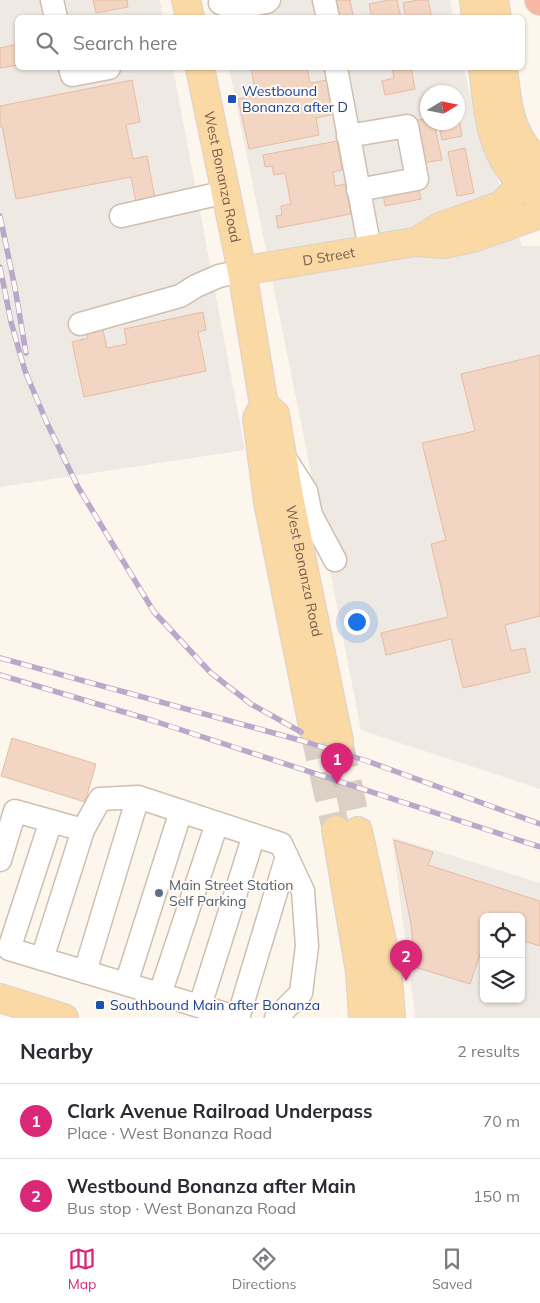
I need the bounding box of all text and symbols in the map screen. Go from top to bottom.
search box [15,15,525,70]
icon: search [33,29,61,57]
text: Search here [73,31,177,55]
place label: Westbound Bonanza after D [242,82,348,116]
north arrow [420,85,465,130]
marker: Westbound Bonanza after D [226,93,238,105]
street label: West Bonanza Road [200,109,245,244]
street label: D Street [301,243,356,270]
street label: West Bonanza Road [282,504,326,638]
your location [344,609,370,635]
pin: 1 [321,743,353,784]
place label: Main Street Station Self Parking [169,876,293,910]
marker: Main Street Station Self Parking [153,887,165,899]
map controls [480,913,525,1003]
button: locate [480,913,525,958]
pin: 2 [390,940,422,981]
button: layers [480,958,525,1003]
place label: Southbound Main after Bonanza [110,996,320,1014]
marker: Southbound Main after Bonanza [94,999,106,1011]
text: Nearby [20,1038,93,1064]
text: 2 results [457,1041,520,1061]
text: Clark Avenue Railroad Underpass [67,1099,373,1123]
text: 1 [31,1111,41,1131]
text: 70 m [483,1111,520,1131]
text: Place · West Bonanza Road [67,1123,272,1143]
text: Westbound Bonanza after Main [67,1174,356,1198]
text: 2 [31,1186,41,1206]
text: 150 m [473,1186,520,1206]
text: Bus stop · West Bonanza Road [67,1198,296,1218]
tab: Map [68,1245,96,1293]
tab: Directions [232,1245,297,1293]
tab: Saved [432,1245,472,1293]

